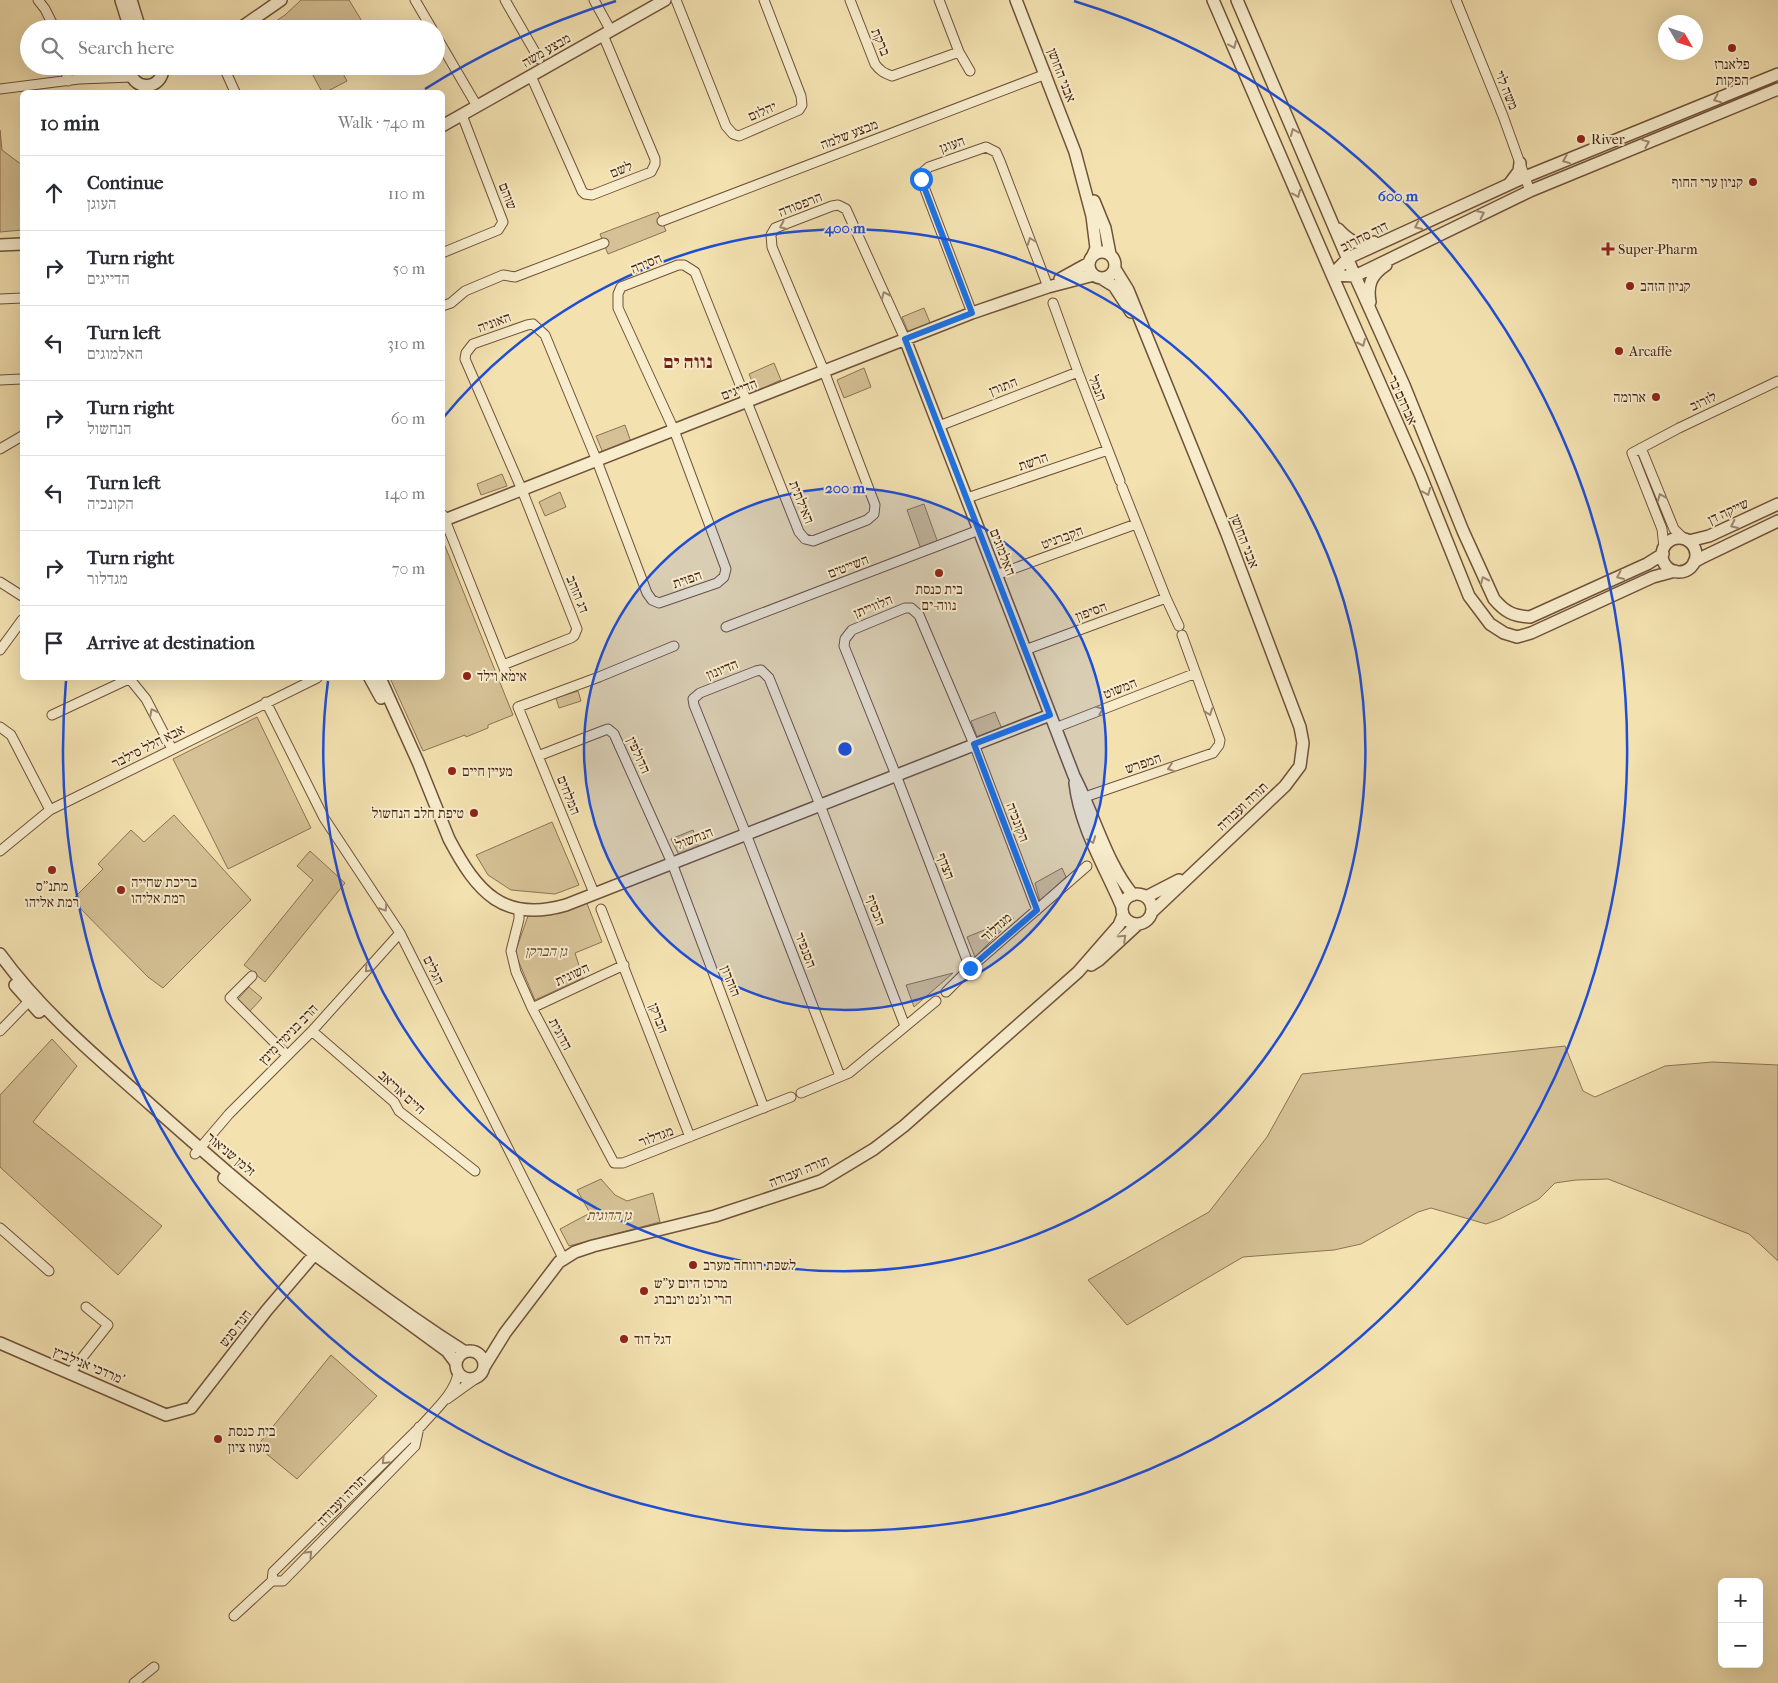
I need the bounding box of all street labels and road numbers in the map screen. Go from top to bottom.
street label: ברקת [867,26,894,59]
street label: מבצע משה [519,30,574,71]
street label: אבני החושן [1043,46,1080,105]
street label: משה לוי [1491,68,1522,112]
street label: יהלום [745,98,779,125]
street label: מבצע שלמה [818,116,881,153]
street label: העוגן [937,132,967,157]
street label: לשם [607,157,635,182]
street label: שוהם [495,180,521,212]
street label: הרפסודה [776,188,825,221]
street label: דוד סחרוב [1337,217,1391,256]
street label: הסירה [628,250,664,277]
street label: האוניה [475,309,513,336]
street label: התורן [987,373,1020,400]
street label: הנמל [1085,373,1110,404]
street label: אברהם בר [1384,373,1421,428]
street label: הדייגים [719,375,760,404]
street label: לזרוב [1687,388,1720,415]
street label: הרשת [1016,448,1050,474]
street label: האילתית [785,478,818,526]
street label: שייקה דן [1705,494,1752,528]
street label: אבני החושן [1226,512,1263,571]
street label: הקברניט [1039,522,1086,553]
street label: האלמוגים [986,526,1019,578]
street label: השייטים [825,551,871,582]
street label: הפזית [670,567,704,592]
street label: דג הזהב [562,573,593,616]
street label: הלווייתן [851,591,895,622]
street label: הסיפון [1073,598,1109,625]
street label: הדיונון [704,655,741,684]
street label: המשוט [1101,674,1139,703]
street label: אבא הלל סילבר [109,721,188,772]
street label: הדולפין [623,734,654,776]
street label: המפרש [1123,749,1164,778]
street label: המלחים [553,773,584,817]
street label: תורה ועבודה [1213,778,1271,834]
street label: הקונכיה [1002,800,1033,844]
street label: הנחשול [673,824,715,853]
street label: הצדף [933,850,958,882]
street label: הכסיף [862,892,889,928]
street label: מגדלור [977,909,1015,946]
street label: הסנפיר [791,930,820,970]
street label: הגלים [419,953,448,988]
street label: השונית [552,959,592,990]
street label: הזהרון [717,963,744,999]
street label: הרב בנימין מינץ [255,1000,322,1068]
street label: הברקן [645,1001,672,1036]
street label: הדוגית [545,1015,576,1053]
street label: חיים אריאב [374,1067,429,1118]
street label: מגדלור [636,1122,676,1151]
street label: זלמן שניאור [203,1129,259,1180]
street label: תורה ועבודה [766,1152,832,1191]
street label: חנה סנש [215,1306,255,1351]
street label: מרדכי אנילביץ' [50,1343,127,1388]
street label: תורה ועבודה [313,1472,370,1529]

